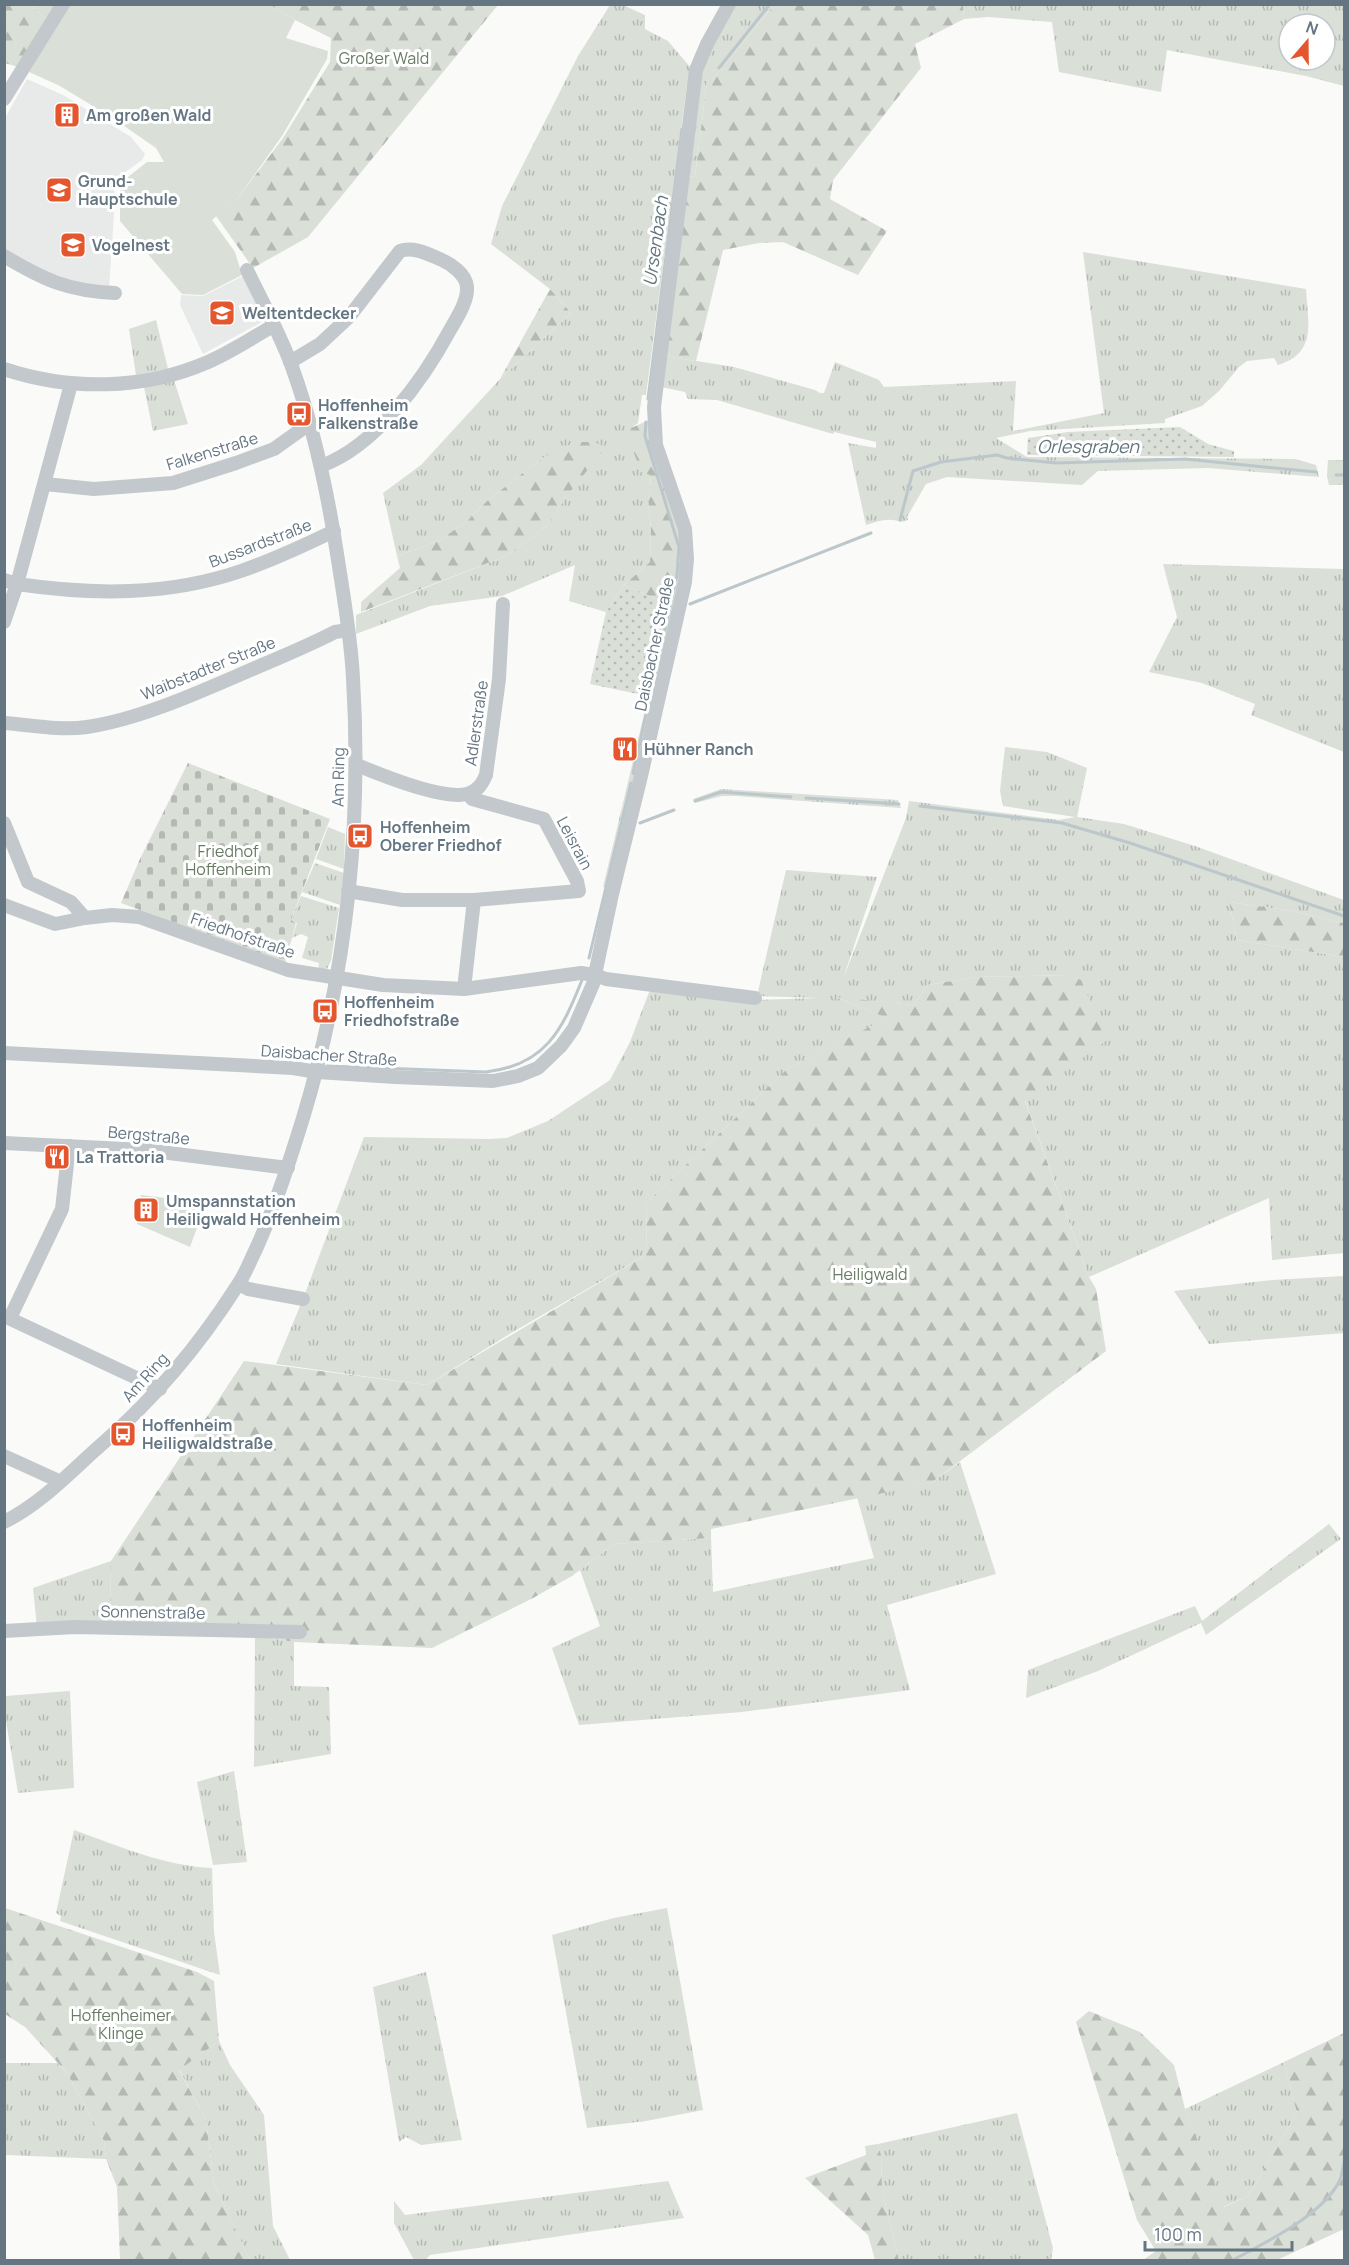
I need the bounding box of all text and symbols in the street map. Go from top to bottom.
north arrow [1277,12,1337,72]
text: N [1303,16,1321,40]
park label: Großer Wald [339,47,429,69]
building icon: Am großen Wald [52,100,82,130]
place label: Am großen Wald [86,104,212,126]
place label: Grund- Hauptschule [78,170,178,210]
school or university icon: Grund- Hauptschule [44,175,74,205]
water label: Ursenbach [637,193,673,287]
school or university icon: Vogelnest [58,230,88,260]
place label: Vogelnest [92,234,170,256]
school or university icon: Weltentdecker [207,298,237,328]
place label: Weltentdecker [242,302,356,324]
place label: Hoffenheim Falkenstraße [318,394,419,434]
bus stop icon: Hoffenheim Falkenstraße [284,399,314,429]
street label: Falkenstraße [163,427,261,475]
water label: Orlesgraben [1037,434,1140,458]
street label: Bussardstraße [206,513,314,573]
street label: Daisbacher Straße [629,575,679,713]
street label: Waibstadter Straße [137,631,279,705]
street label: Adlerstraße [459,679,493,767]
restaurant icon: Hühner Ranch [610,734,640,764]
place label: Hühner Ranch [644,738,754,760]
street label: Am Ring [326,747,350,807]
street label: Leisrain [552,813,598,873]
place label: Hoffenheim Oberer Friedhof [380,816,502,856]
bus stop icon: Hoffenheim Oberer Friedhof [345,821,375,851]
park label: Friedhof Hoffenheim [185,840,271,880]
street label: Friedhofstraße [188,907,298,963]
place label: Hoffenheim Friedhofstraße [344,991,460,1031]
bus stop icon: Hoffenheim Friedhofstraße [310,996,340,1026]
street label: Daisbacher Straße [260,1039,398,1071]
street label: Bergstraße [107,1120,191,1150]
restaurant icon: La Trattoria [42,1142,72,1172]
place label: La Trattoria [76,1146,164,1168]
place label: Umspannstation Heiligwald Hoffenheim [166,1190,340,1230]
building icon: Umspannstation Heiligwald Hoffenheim [131,1195,161,1225]
park label: Heiligwald [833,1263,907,1285]
street label: Am Ring [117,1347,173,1407]
place label: Hoffenheim Heiligwaldstraße [142,1414,274,1454]
bus stop icon: Hoffenheim Heiligwaldstraße [108,1419,138,1449]
street label: Sonnenstraße [100,1600,206,1624]
park label: Hoffenheimer Klinge [71,2004,171,2044]
scale bar [1145,2214,1292,2252]
text: 100 m [1154,2222,1202,2246]

